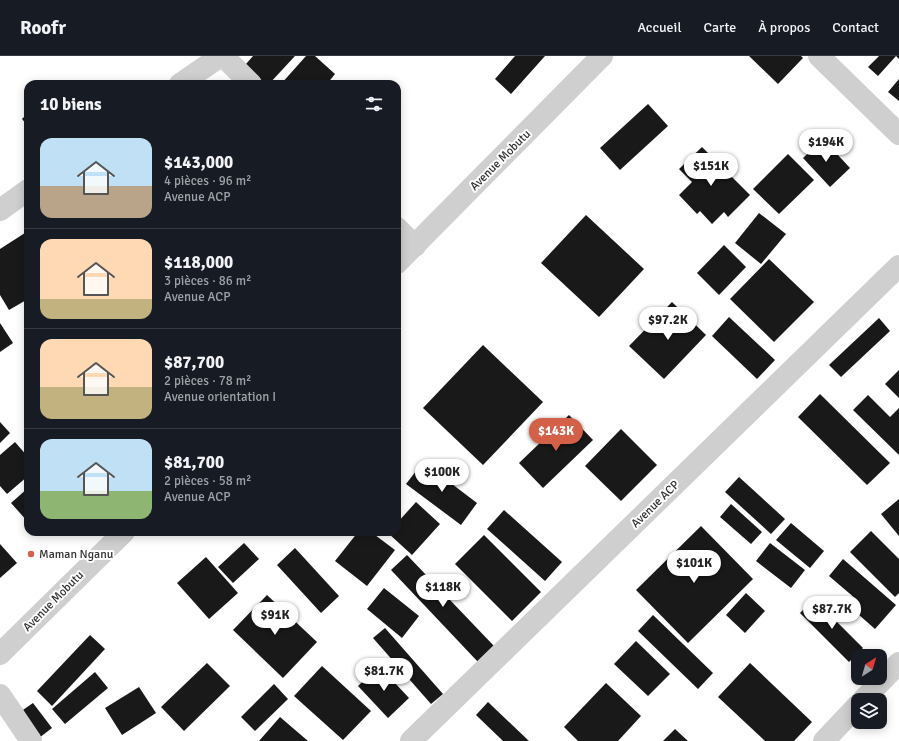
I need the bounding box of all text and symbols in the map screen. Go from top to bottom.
text: Roofr [20,16,66,40]
text: Accueil [637,19,682,36]
text: Carte [704,19,736,36]
text: À propos [758,19,810,36]
text: Contact [832,19,879,36]
icon: filters [363,93,385,115]
text: 10 biens [40,94,102,115]
street label: Avenue Mobutu [467,127,534,194]
pin: $194K [798,129,854,163]
text: $194K [808,134,844,150]
text: $143,000 [164,152,233,173]
pin: $151K [683,153,739,187]
icon: home [72,154,120,202]
text: $151K [693,158,729,174]
text: 4 pièces · 96 m² [164,173,251,189]
text: Avenue ACP [164,189,231,205]
text: $118,000 [164,252,233,273]
icon: home [72,255,120,303]
text: 3 pièces · 86 m² [164,273,251,289]
text: Avenue ACP [164,289,231,305]
pin: $97.2K [635,307,701,341]
text: $97.2K [648,312,688,328]
text: $87,700 [164,352,224,373]
icon: home [72,355,120,403]
text: 2 pièces · 78 m² [164,373,251,389]
text: Avenue orientation I [164,389,276,405]
pin: $143K [528,418,584,452]
text: $143K [538,423,574,439]
text: $81,700 [164,452,224,473]
icon: home [72,455,120,503]
pin: $100K [414,459,470,493]
text: $100K [424,464,460,480]
text: 2 pièces · 58 m² [164,473,251,489]
street label: Avenue ACP [628,478,683,531]
text: Avenue ACP [164,489,231,505]
place label: Maman Nganu [39,547,113,562]
marker: Maman Nganu [26,549,36,559]
pin: $101K [666,550,722,584]
text: $101K [676,555,712,571]
street label: Avenue Mobutu [20,568,87,635]
pin: $118K [415,574,471,608]
text: $118K [425,579,461,595]
pin: $87.7K [799,596,865,630]
text: $87.7K [812,601,852,617]
pin: $91K [251,602,299,636]
text: $91K [260,607,290,623]
north arrow [851,649,887,685]
map controls [851,649,887,729]
pin: $81.7K [351,658,417,692]
text: $81.7K [364,663,404,679]
button: layers [851,693,887,729]

